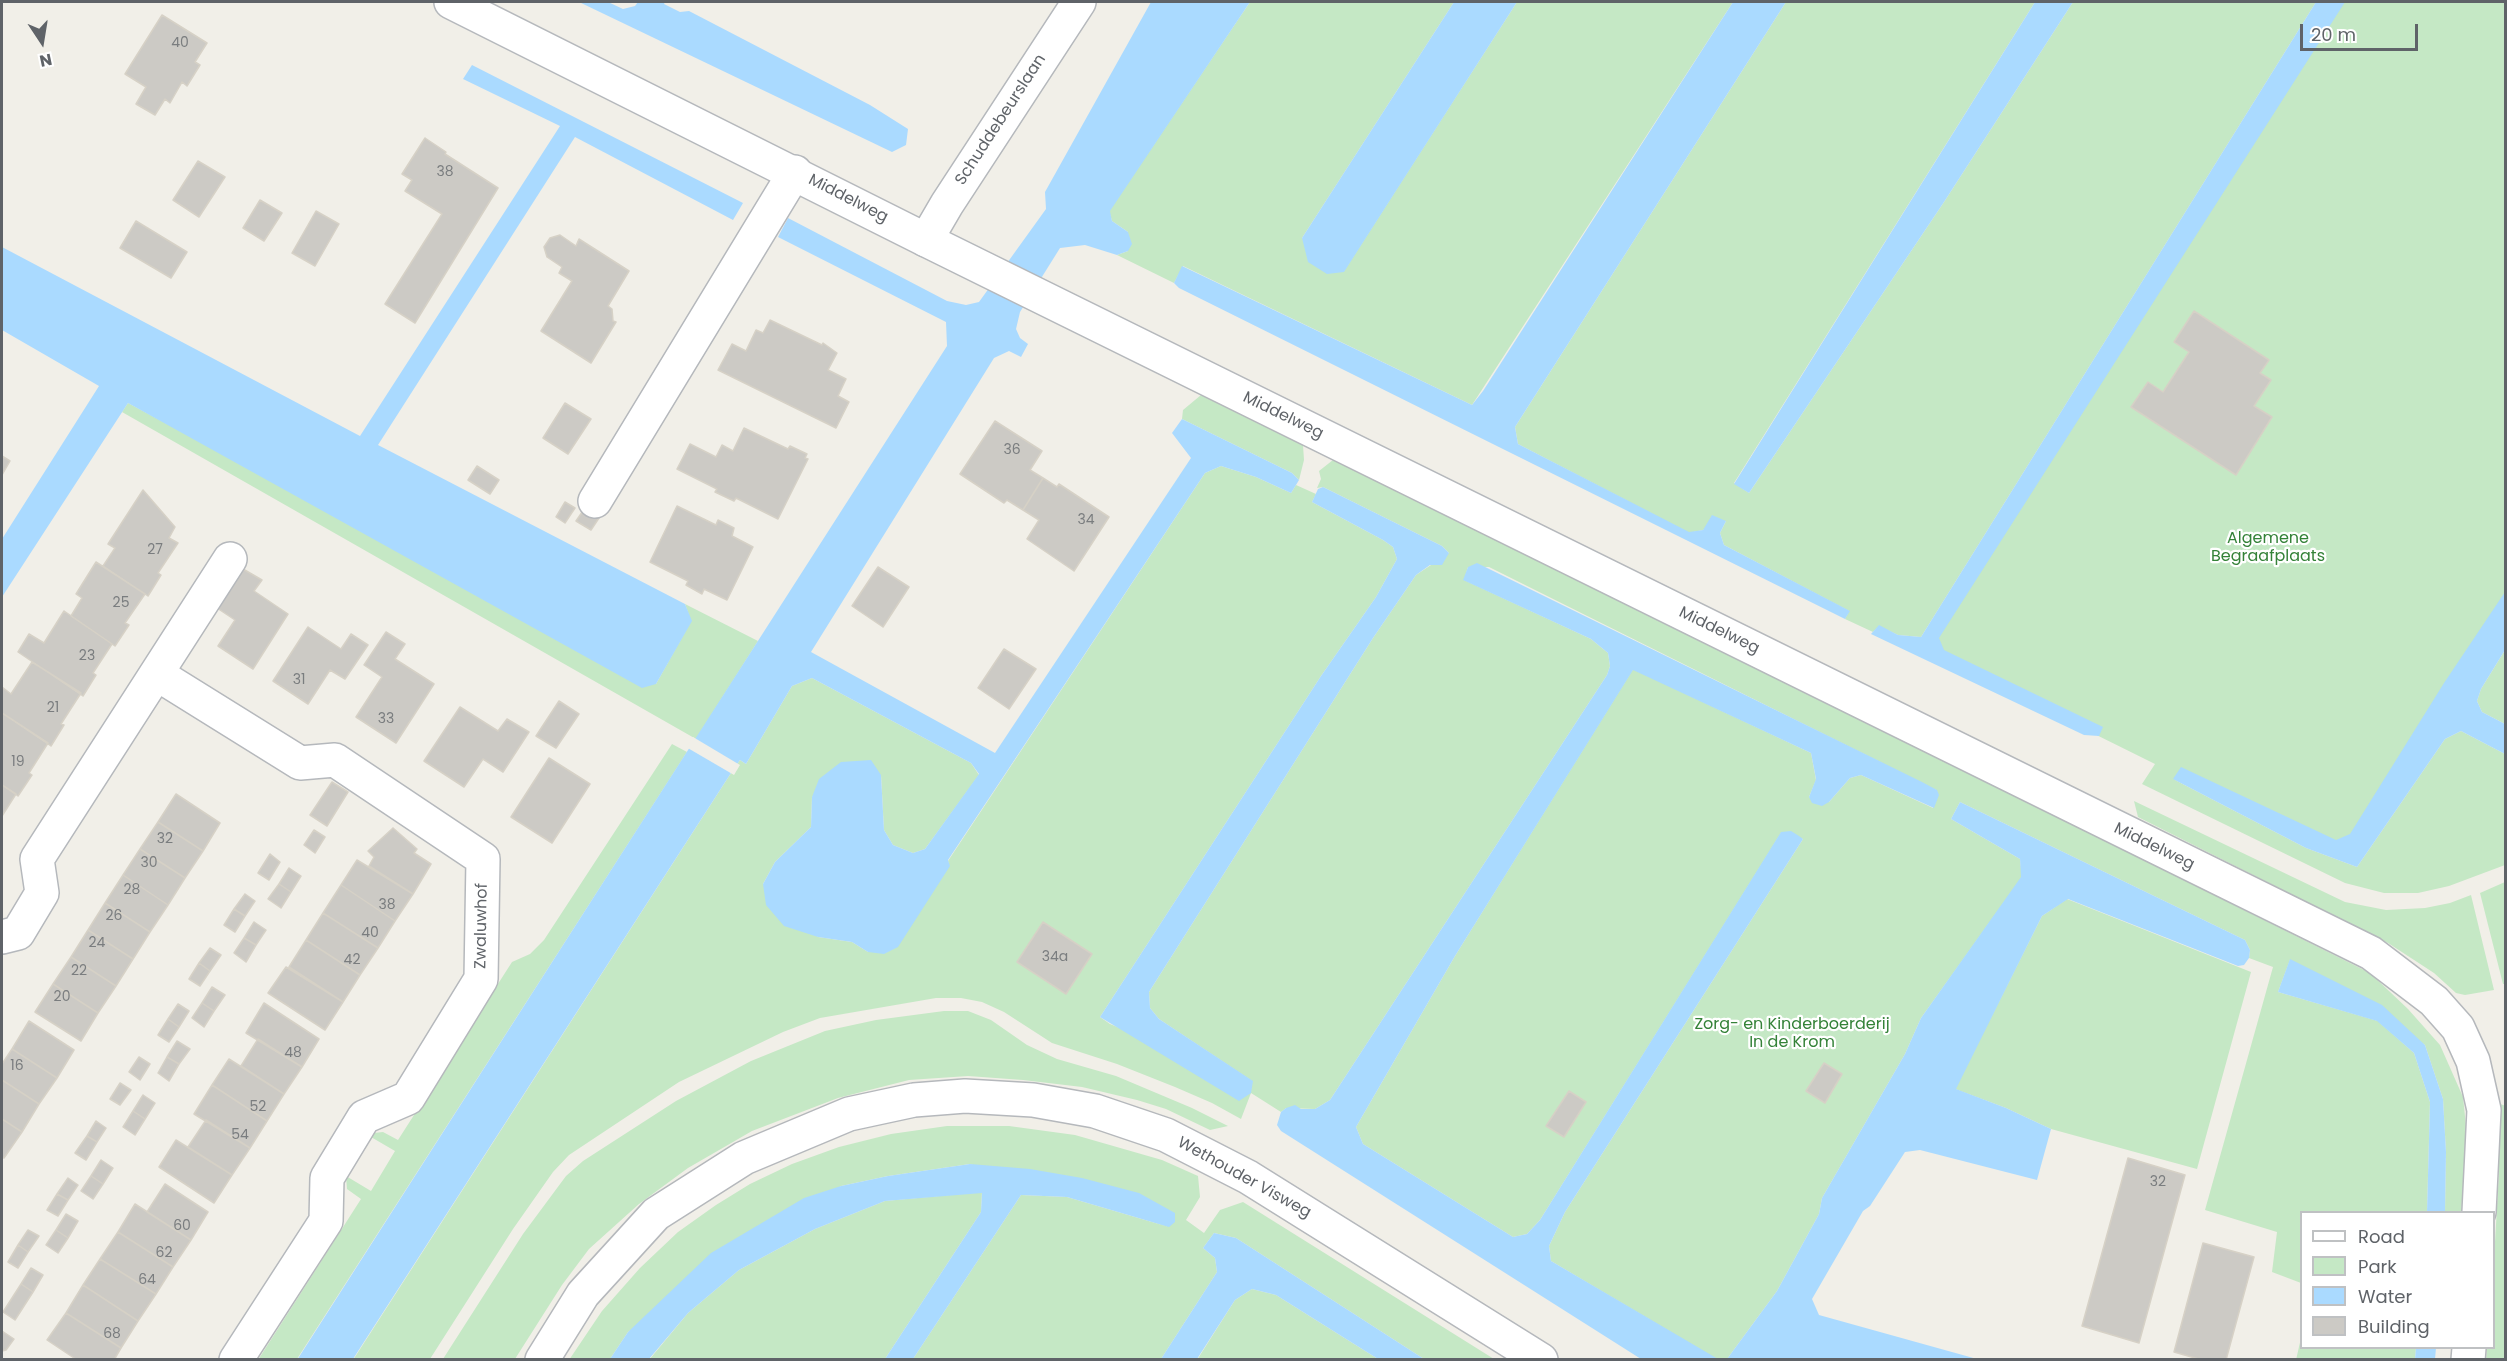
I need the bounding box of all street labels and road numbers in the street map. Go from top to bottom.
street label: Schuddebeurslaan [951,51,1051,189]
street label: Middelweg [805,171,891,227]
street label: Middelweg [1240,388,1326,444]
street label: Middelweg [1676,603,1762,659]
street label: Middelweg [2111,819,2197,875]
street label: Zwaluwhof [472,883,492,969]
street label: Wethouder Visweg [1174,1133,1314,1223]

